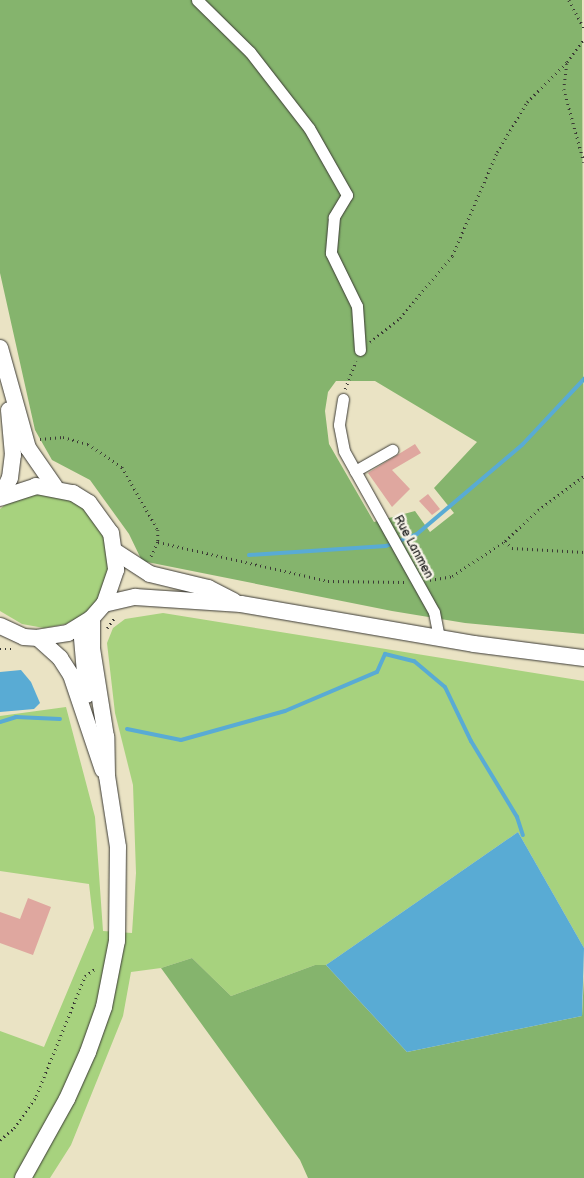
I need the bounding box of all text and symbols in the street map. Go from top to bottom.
street label: Rue Lanmen [390,513,436,581]

